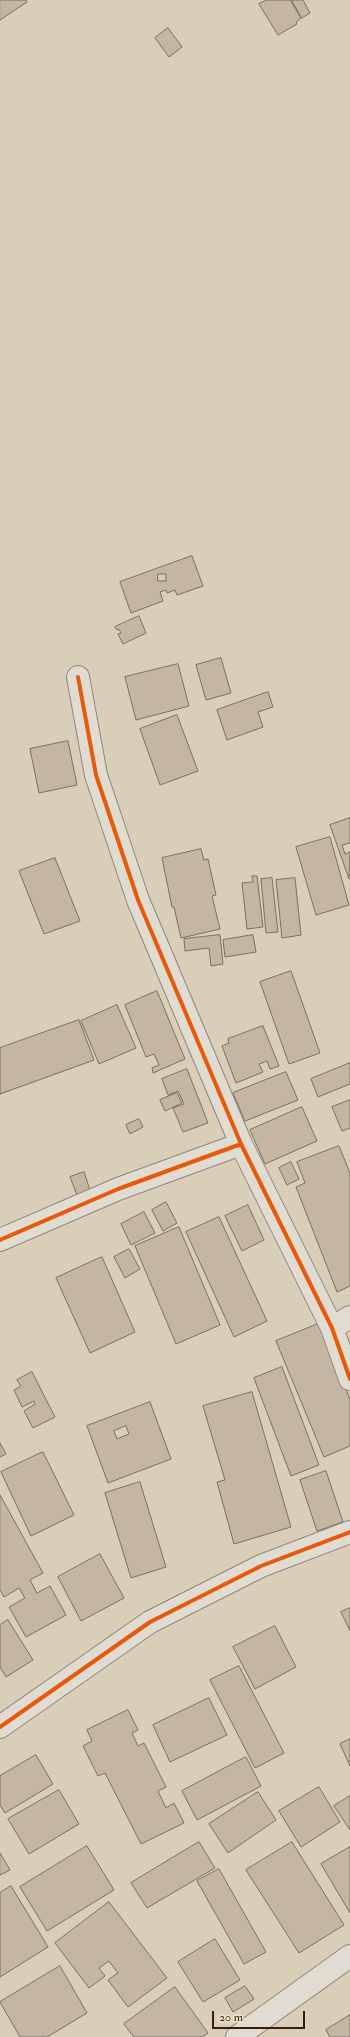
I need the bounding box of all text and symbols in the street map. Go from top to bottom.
scale bar [214,2003,307,2029]
text: 20 m [219,2010,243,2025]

